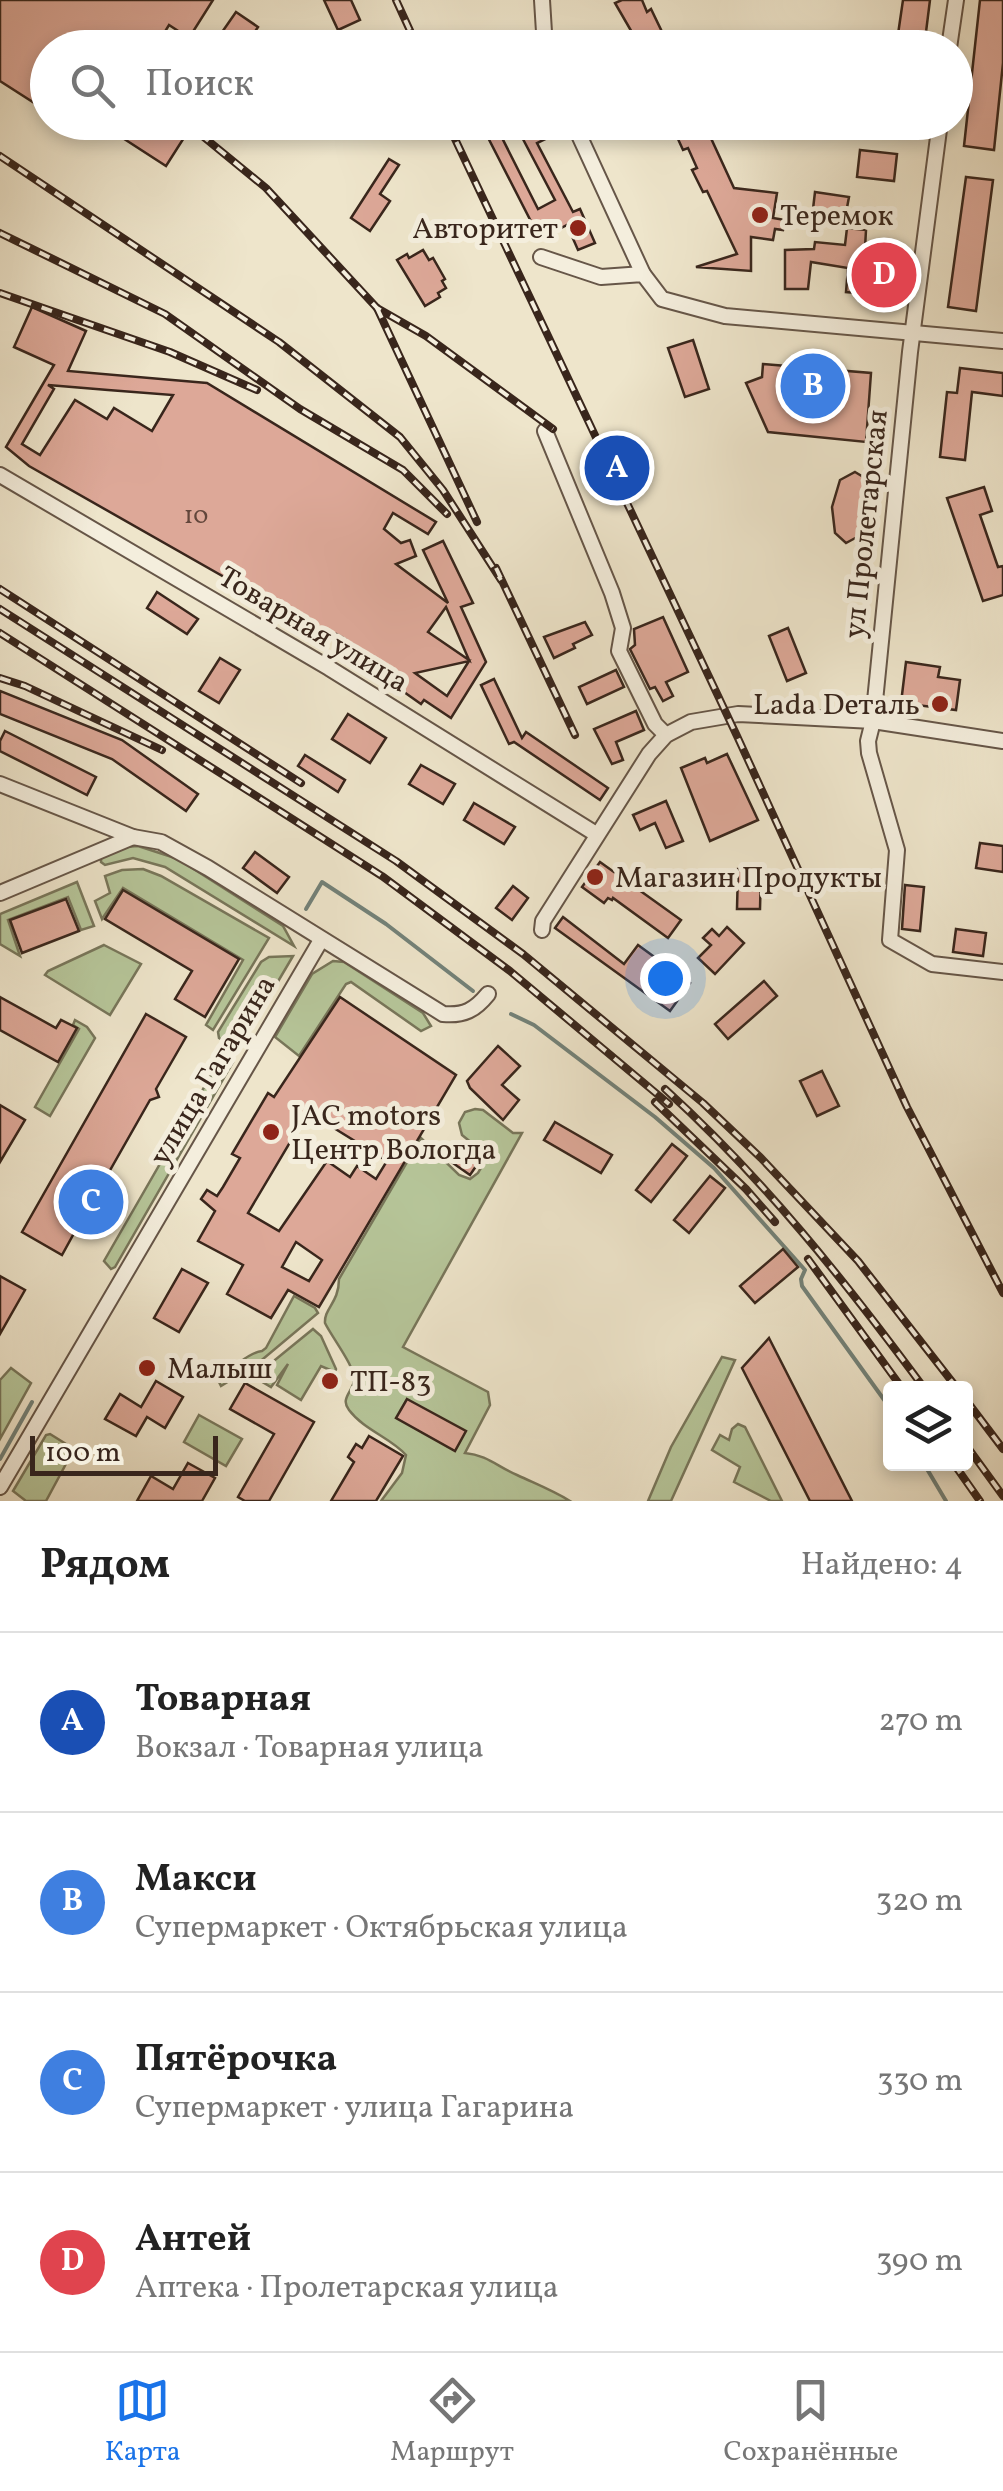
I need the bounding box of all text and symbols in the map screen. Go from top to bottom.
search box [30,30,973,140]
icon: search [65,58,120,113]
text: Поиск [145,59,254,112]
place label: Теремок [780,196,894,238]
marker: Теремок [749,204,771,226]
place label: Авторитет [412,209,558,251]
marker: Авторитет [567,217,589,239]
pin: D [852,238,916,312]
pin: B [780,348,846,424]
street label: ул Пролетарская [834,408,900,641]
pin: A [584,430,650,506]
house number: 10 [184,499,208,534]
street label: Товарная улица [210,557,416,704]
place label: Lada Dеталь [753,685,920,727]
marker: Lada Dеталь [929,693,951,715]
place label: Магазин Продукты [615,858,882,900]
marker: Магазин Продукты [584,866,606,888]
your location [640,953,691,1004]
street label: улица Гагарина [140,968,287,1174]
place label: JAC motors Центр Вологда [291,1096,496,1172]
marker: JAC motors Центр Вологда [260,1121,282,1143]
pin: C [58,1164,124,1240]
place label: Малыш [167,1349,272,1391]
marker: Малыш [136,1357,158,1379]
place label: ТП-83 [350,1362,431,1404]
marker: ТП-83 [319,1370,341,1392]
map controls [883,1381,973,1471]
button: layers [883,1381,973,1471]
scale bar [30,1431,218,1476]
text: 100 m [45,1434,120,1473]
text: Рядом [40,1537,170,1596]
text: Найдено: 4 [801,1544,963,1588]
text: Товарная [135,1674,311,1727]
text: A [61,1700,84,1744]
text: 270 m [878,1700,963,1744]
text: Вокзал · Товарная улица [135,1727,484,1771]
text: Макси [135,1854,257,1907]
text: B [62,1880,83,1924]
text: 320 m [876,1880,963,1924]
text: Супермаркет · Октябрьская улица [135,1907,628,1951]
text: Пятёрочка [135,2034,337,2087]
text: C [62,2060,83,2104]
text: 330 m [877,2060,963,2104]
text: Супермаркет · улица Гагарина [135,2087,574,2131]
text: Антей [135,2214,251,2267]
text: D [61,2240,84,2284]
text: 390 m [876,2240,963,2284]
text: Аптека · Пролетарская улица [135,2267,559,2311]
tab: Карта [105,2373,181,2472]
tab: Маршрут [390,2373,514,2472]
tab: Сохранённые [724,2373,898,2472]

